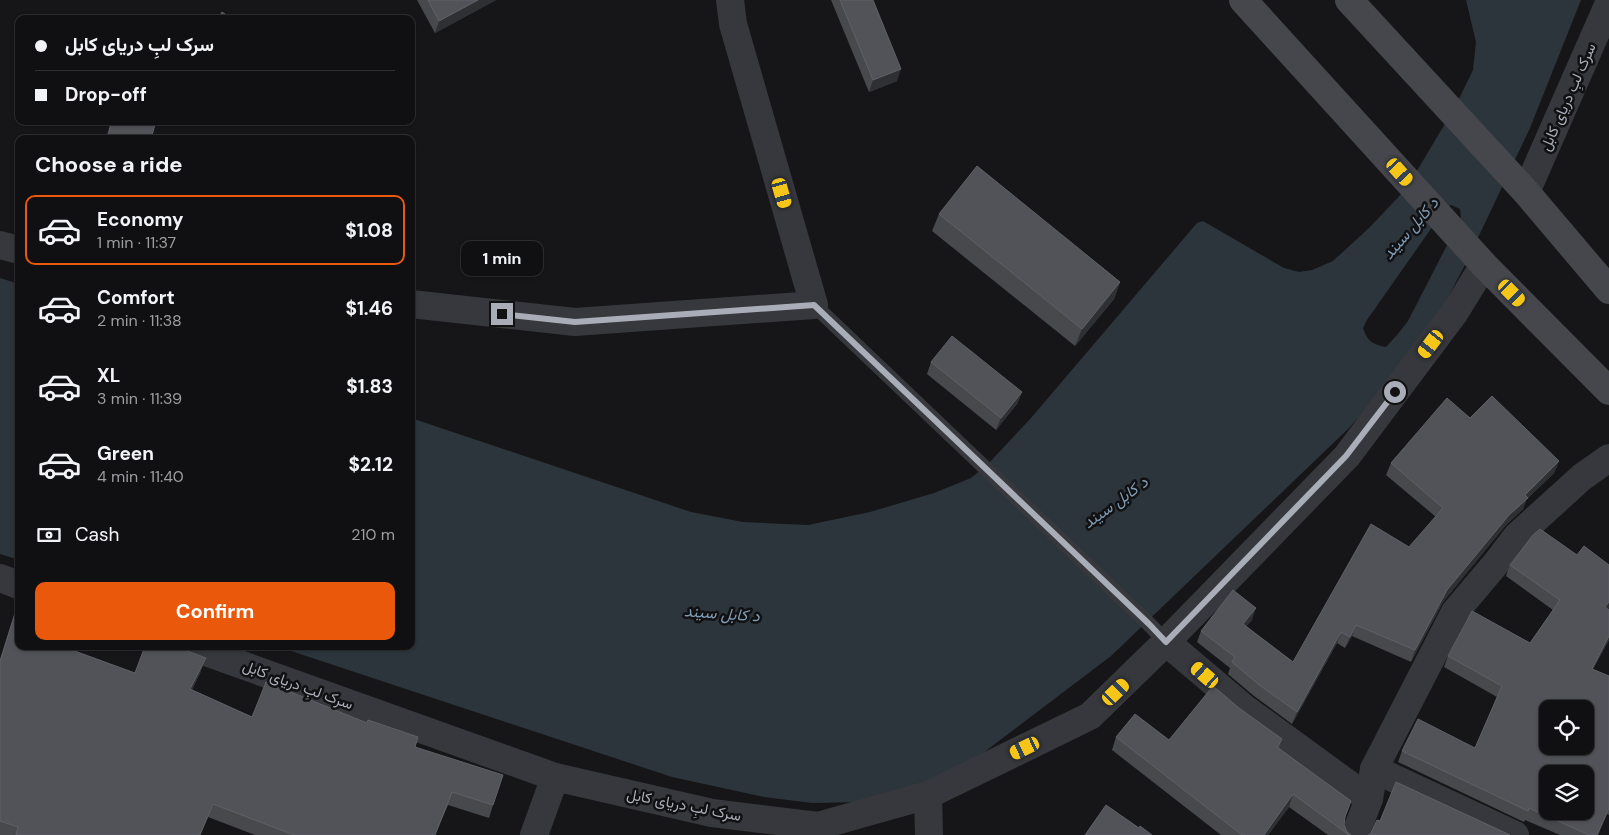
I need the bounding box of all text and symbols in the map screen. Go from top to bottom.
text: سرک لبِ دریای کابل [65,32,214,57]
street label: سرک لبِ دریای کابل [1535,40,1602,155]
text: Drop-off [65,82,147,107]
text: Choose a ride [35,150,183,179]
car [1384,156,1415,188]
car [770,177,793,209]
water label: د کابل سيند [1378,193,1443,264]
text: Economy [97,207,184,232]
icon: car [37,208,82,253]
text: $1.08 [345,218,393,243]
text: 1 min · 11:37 [97,232,176,253]
callout: 1 min [461,242,543,276]
text: 1 min [483,248,521,269]
car [1496,277,1527,309]
text: Comfort [97,285,175,310]
icon: car [37,286,82,331]
text: $1.46 [345,296,393,321]
route end [491,303,513,325]
text: 2 min · 11:38 [97,310,182,331]
car [1415,328,1446,360]
text: XL [97,363,120,388]
icon: car [37,364,82,409]
text: $1.83 [346,374,393,399]
route start [1384,381,1406,403]
text: 3 min · 11:39 [97,388,182,409]
text: Green [97,441,154,466]
icon: car [37,442,82,487]
text: $2.12 [349,452,393,477]
text: 4 min · 11:40 [97,466,184,487]
water label: د کابل سيند [1078,471,1152,533]
icon: cash [35,521,63,549]
text: Cash [75,522,119,547]
text: 210 m [351,524,395,545]
button: Confirm [35,582,395,640]
water label: د کابل سيند [683,600,761,627]
street label: سرک لبِ دریای کابل [240,656,356,716]
car [1188,659,1221,691]
car [1100,676,1132,708]
map controls [1539,700,1594,820]
button: locate [1539,700,1594,755]
car [1008,735,1041,761]
button: layers [1539,765,1594,820]
street label: سرک لبِ دریای کابل [625,784,743,827]

